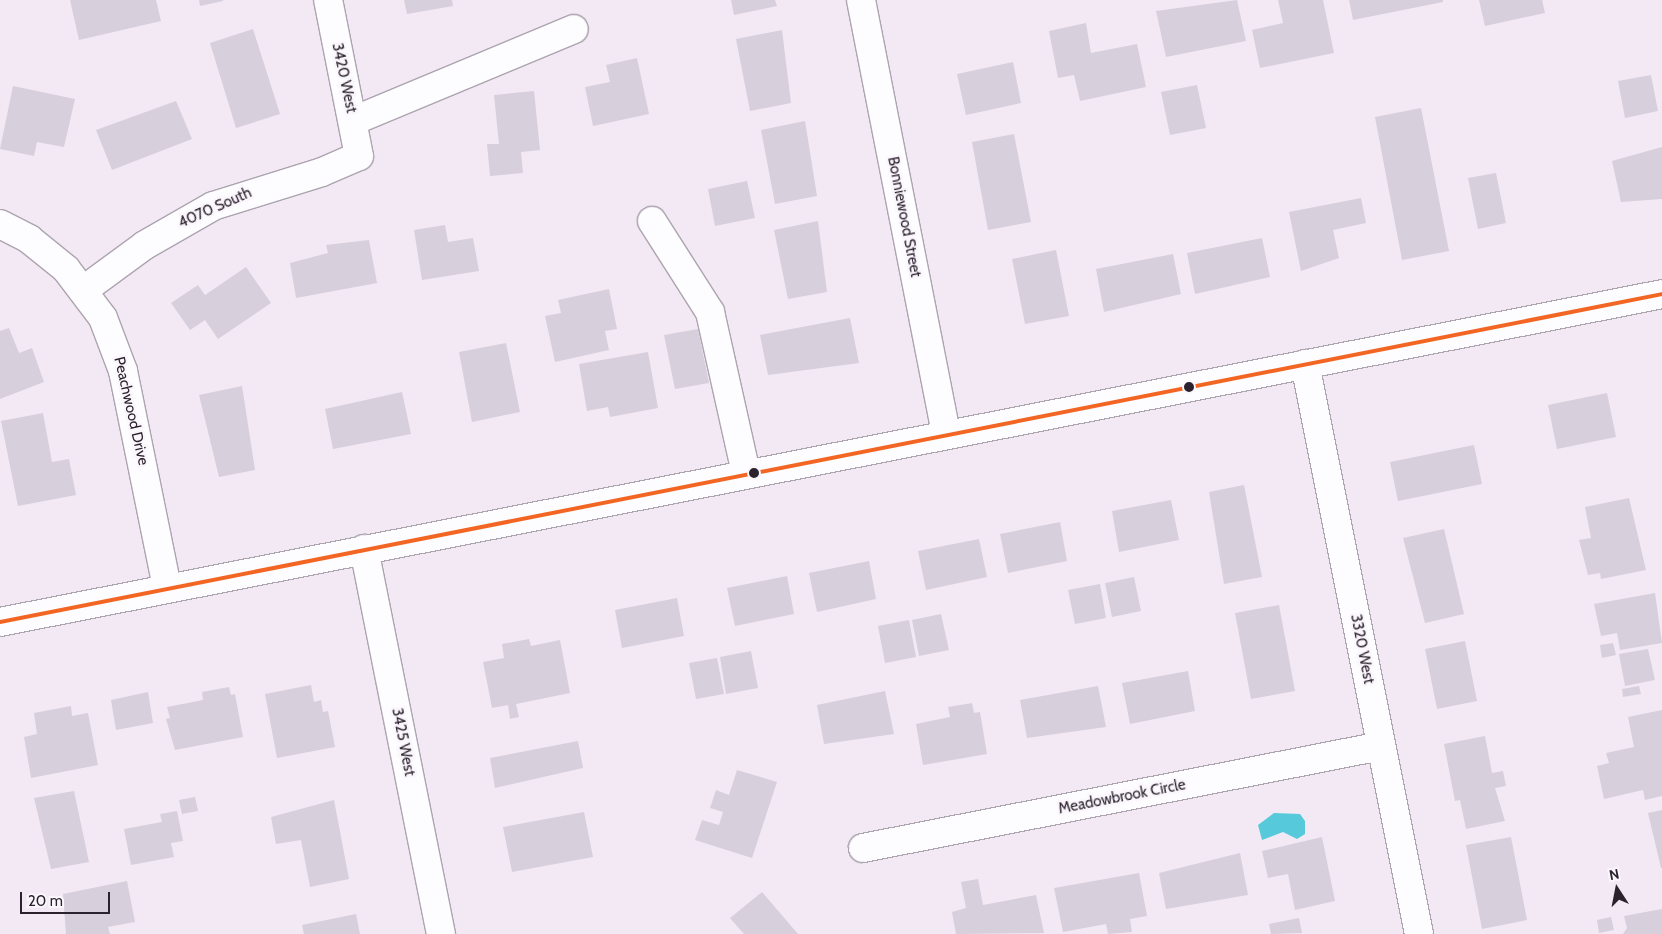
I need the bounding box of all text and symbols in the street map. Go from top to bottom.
street label: 3420 West [328,41,360,115]
street label: Bonniewood Street [883,155,925,279]
street label: 4070 South [176,184,254,232]
street label: Peachwood Drive [110,355,152,467]
unlabelled marker [1184,382,1194,392]
unlabelled marker [749,468,759,478]
street label: 3320 West [1346,613,1378,685]
street label: 3425 West [388,707,418,777]
street label: Meadowbrook Circle [1057,776,1187,818]
north arrow [1592,864,1642,914]
text: N [1608,864,1621,884]
scale bar [22,882,112,914]
text: 20 m [28,892,63,910]

